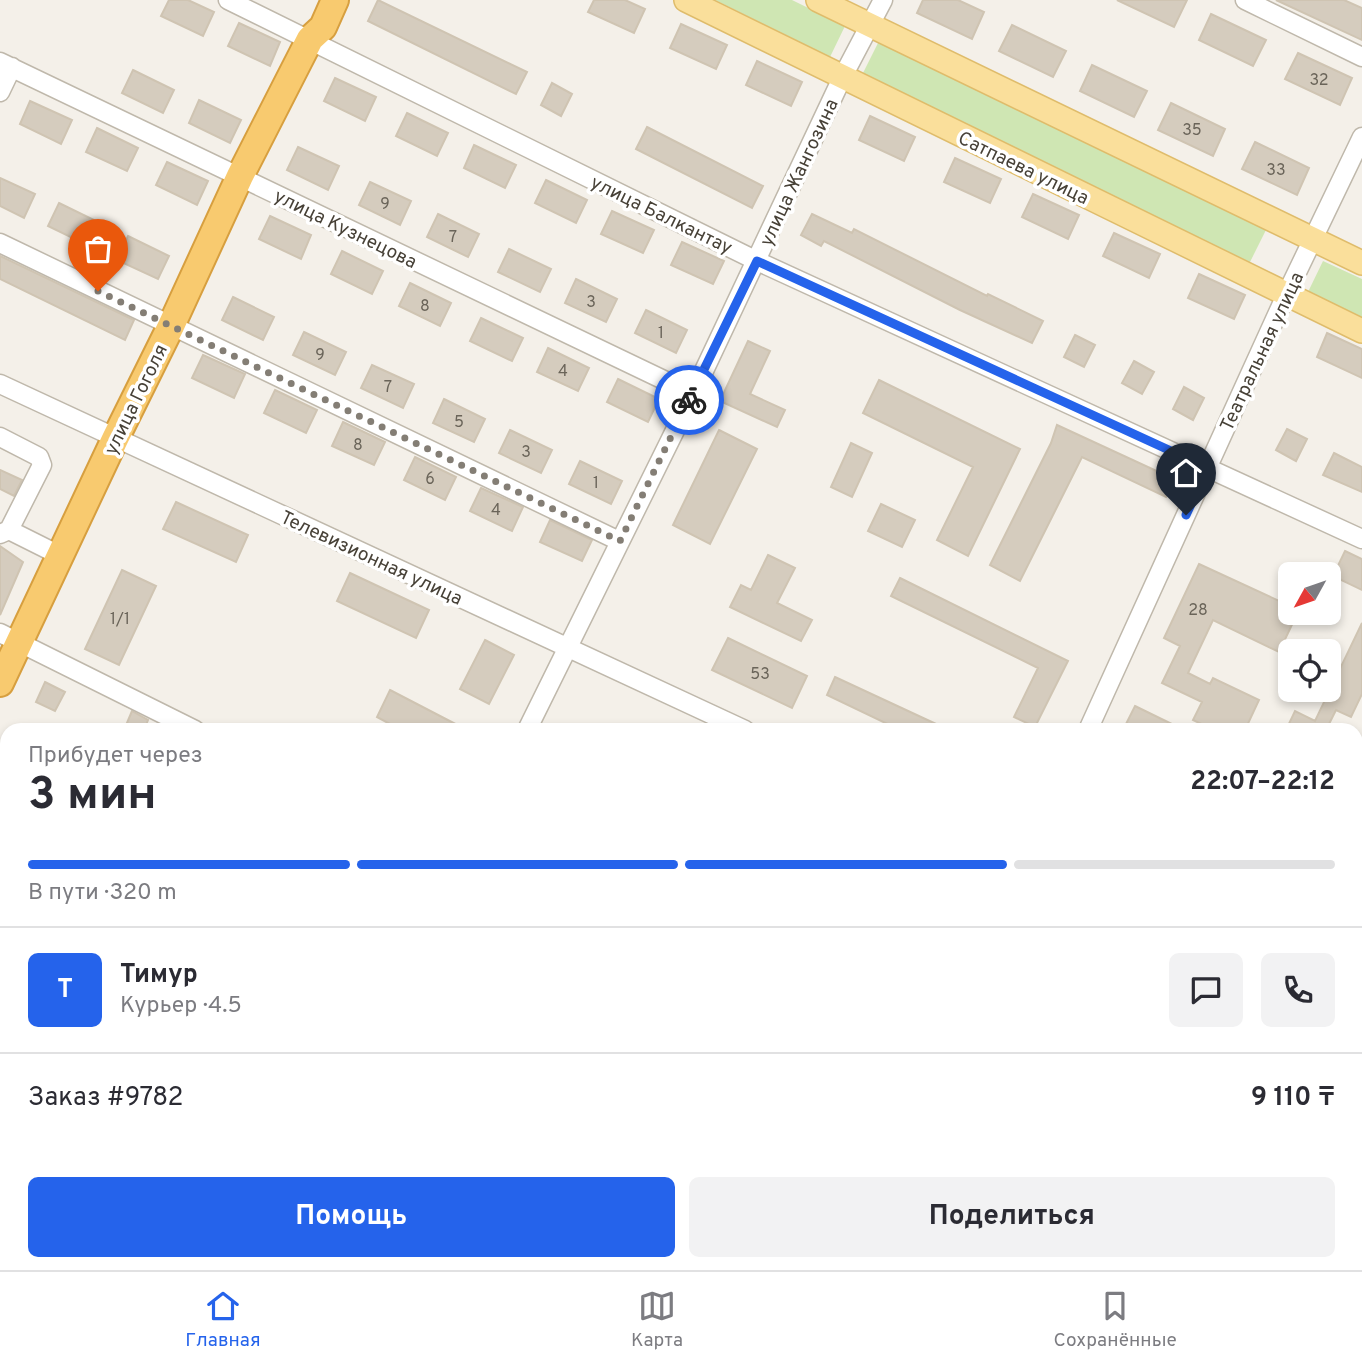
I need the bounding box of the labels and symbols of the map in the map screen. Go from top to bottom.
house number: 32 [1309,71,1329,91]
street label: улица Жангозина [755,95,845,250]
house number: 35 [1182,121,1202,141]
street label: Сатпаева улица [954,127,1092,211]
house number: 33 [1266,161,1286,181]
street label: улица Балкантау [586,171,736,261]
street label: улица Кузнецова [270,185,421,275]
house number: 9 [380,195,390,215]
pin [68,219,128,291]
house number: 7 [449,228,457,248]
street label: Театральная улица [1215,269,1310,435]
house number: 3 [586,293,596,313]
house number: 8 [420,297,430,317]
house number: 1 [658,324,664,344]
street label: улица Гоголя [100,341,174,459]
house number: 9 [315,346,325,366]
house number: 4 [558,362,568,382]
courier [654,365,724,435]
house number: 7 [384,378,392,398]
house number: 5 [454,413,464,433]
house number: 8 [353,436,363,456]
house number: 3 [521,443,531,463]
pin [1156,443,1216,515]
house number: 6 [425,470,435,490]
house number: 1 [593,474,599,494]
house number: 4 [491,501,501,521]
street label: Телевизионная улица [276,506,466,612]
north arrow [1278,562,1340,625]
house number: 28 [1188,601,1208,621]
house number: 1/1 [110,610,130,630]
house number: 53 [750,665,770,685]

